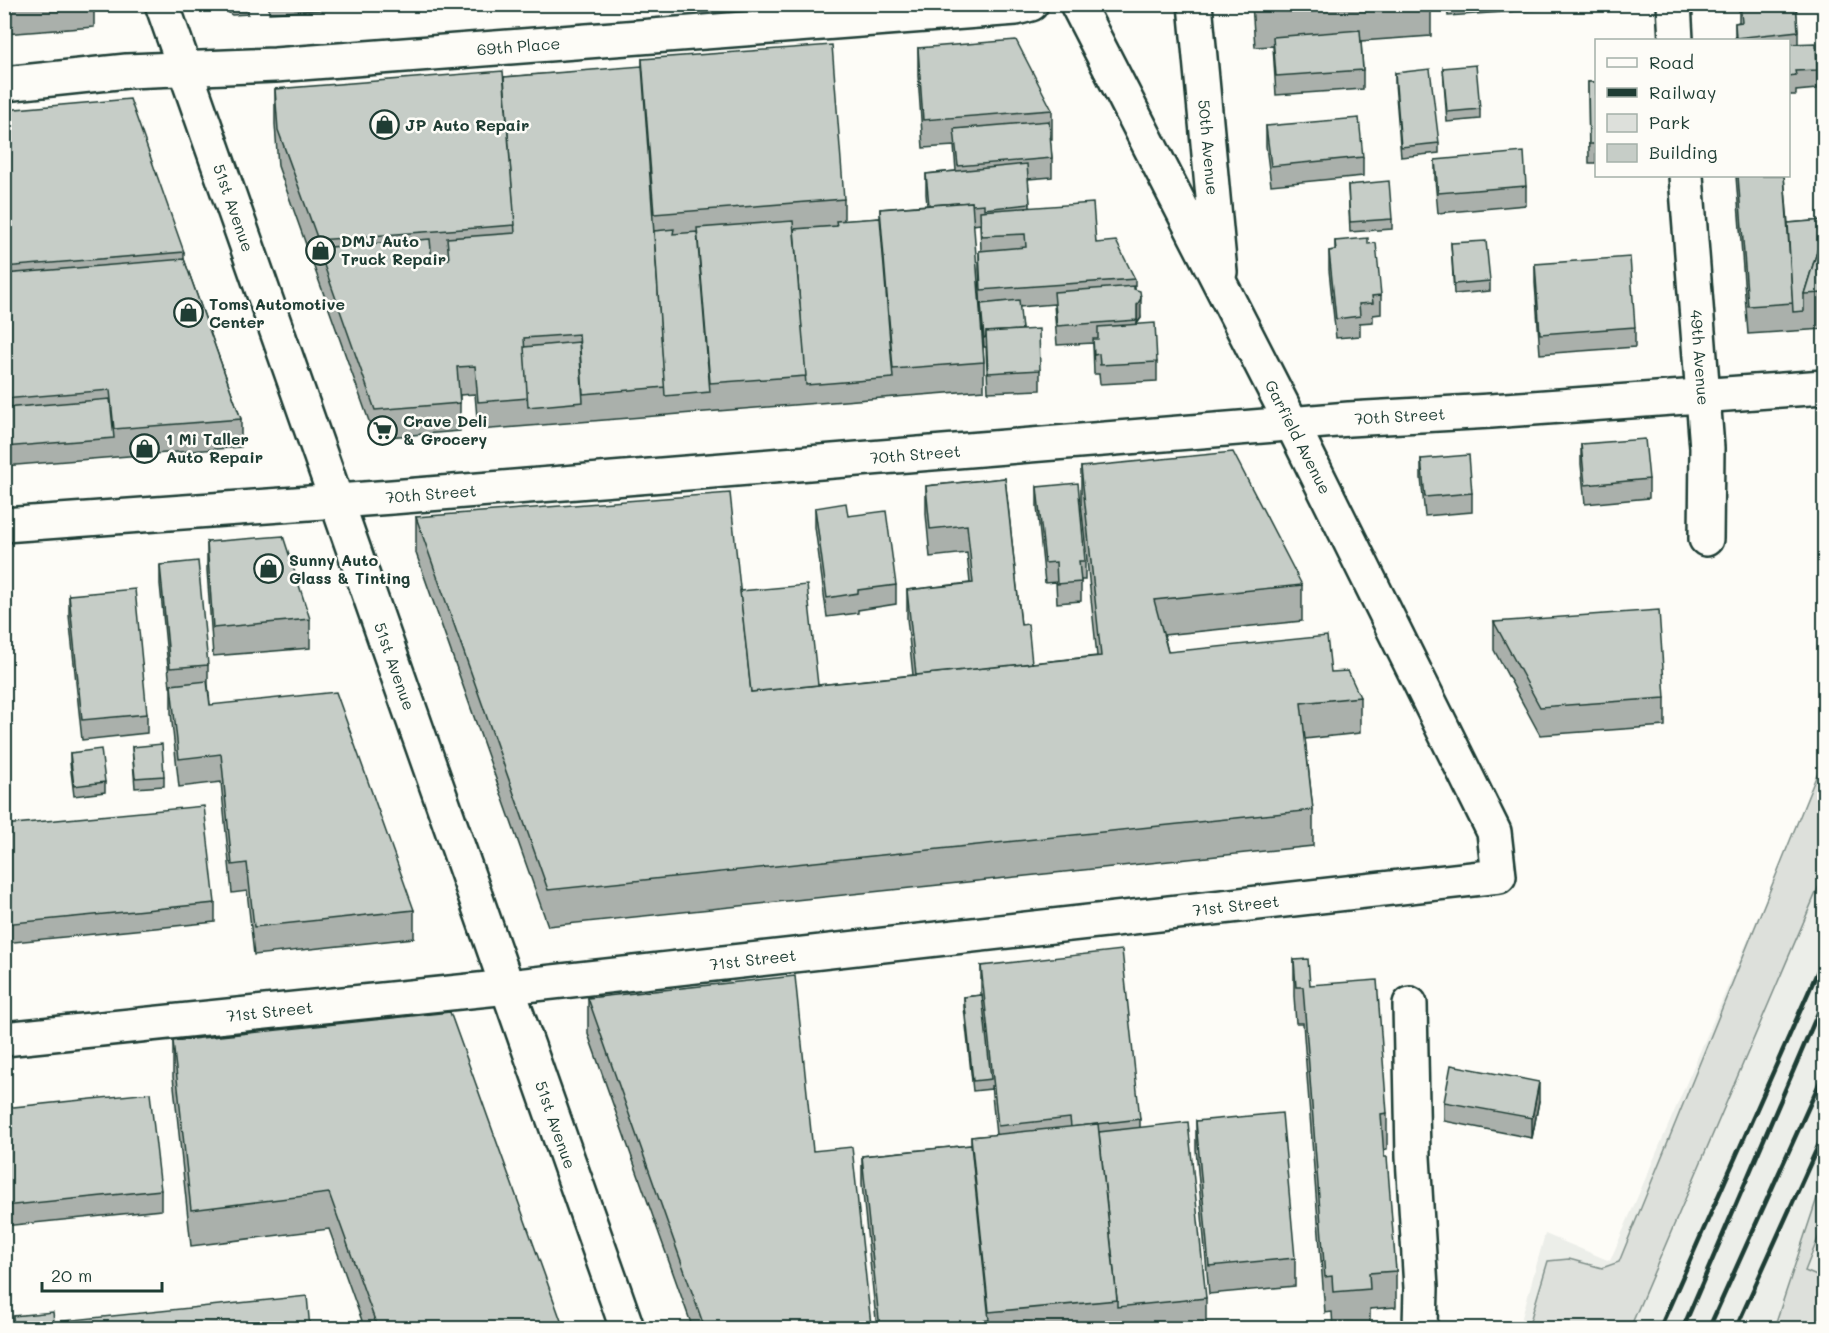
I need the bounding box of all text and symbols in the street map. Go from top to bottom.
street label: 69th Place [476,32,561,59]
legend [1595,39,1790,177]
text: Road [1649,50,1694,74]
text: Railway [1649,80,1716,104]
street label: 50th Avenue [1194,99,1224,196]
shop icon: JP Auto Repair [368,109,400,141]
text: Park [1649,110,1690,134]
place label: JP Auto Repair [405,114,529,135]
text: Building [1649,140,1717,164]
street label: 51st Avenue [209,161,259,254]
place label: DMJ Auto Truck Repair [341,230,446,269]
shop icon: DMJ Auto Truck Repair [304,234,336,266]
place label: Toms Automotive Center [209,293,345,332]
shop icon: Toms Automotive Center [172,297,204,329]
street label: 49th Avenue [1686,309,1715,406]
street label: Garfield Avenue [1261,376,1336,497]
street label: 70th Street [1354,403,1446,429]
place label: Crave Deli & Grocery [403,410,488,449]
supermarket icon: Crave Deli & Grocery [366,414,398,446]
place label: 1 Mi Taller Auto Repair [166,428,263,467]
shop icon: 1 Mi Taller Auto Repair [129,432,161,464]
street label: 70th Street [869,440,961,468]
street label: 70th Street [385,479,477,507]
place label: Sunny Auto Glass & Tinting [289,549,410,588]
shop icon: Sunny Auto Glass & Tinting [252,553,284,585]
street label: 51st Avenue [370,619,420,713]
street label: 71st Street [1191,890,1280,920]
street label: 71st Street [708,944,797,974]
street label: 71st Street [225,996,314,1026]
street label: 51st Avenue [531,1078,581,1172]
scale bar [42,1255,162,1293]
text: 20 m [51,1263,92,1287]

